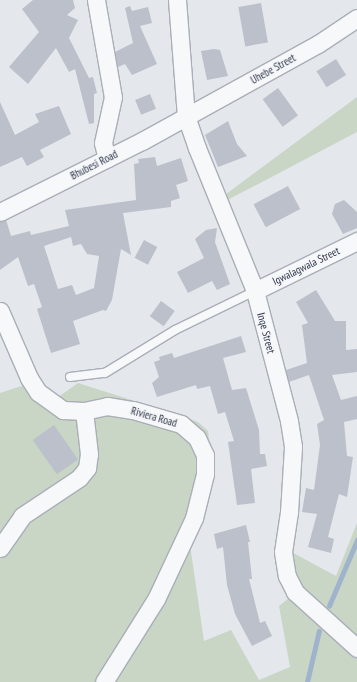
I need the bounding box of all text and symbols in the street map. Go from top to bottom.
street label: Uhebe Street [248,51,298,87]
street label: Bhubesi Road [68,147,120,183]
street label: Igwalagwala Street [270,244,342,288]
street label: Inqe Street [254,311,278,355]
street label: Riviera Road [129,404,179,430]

